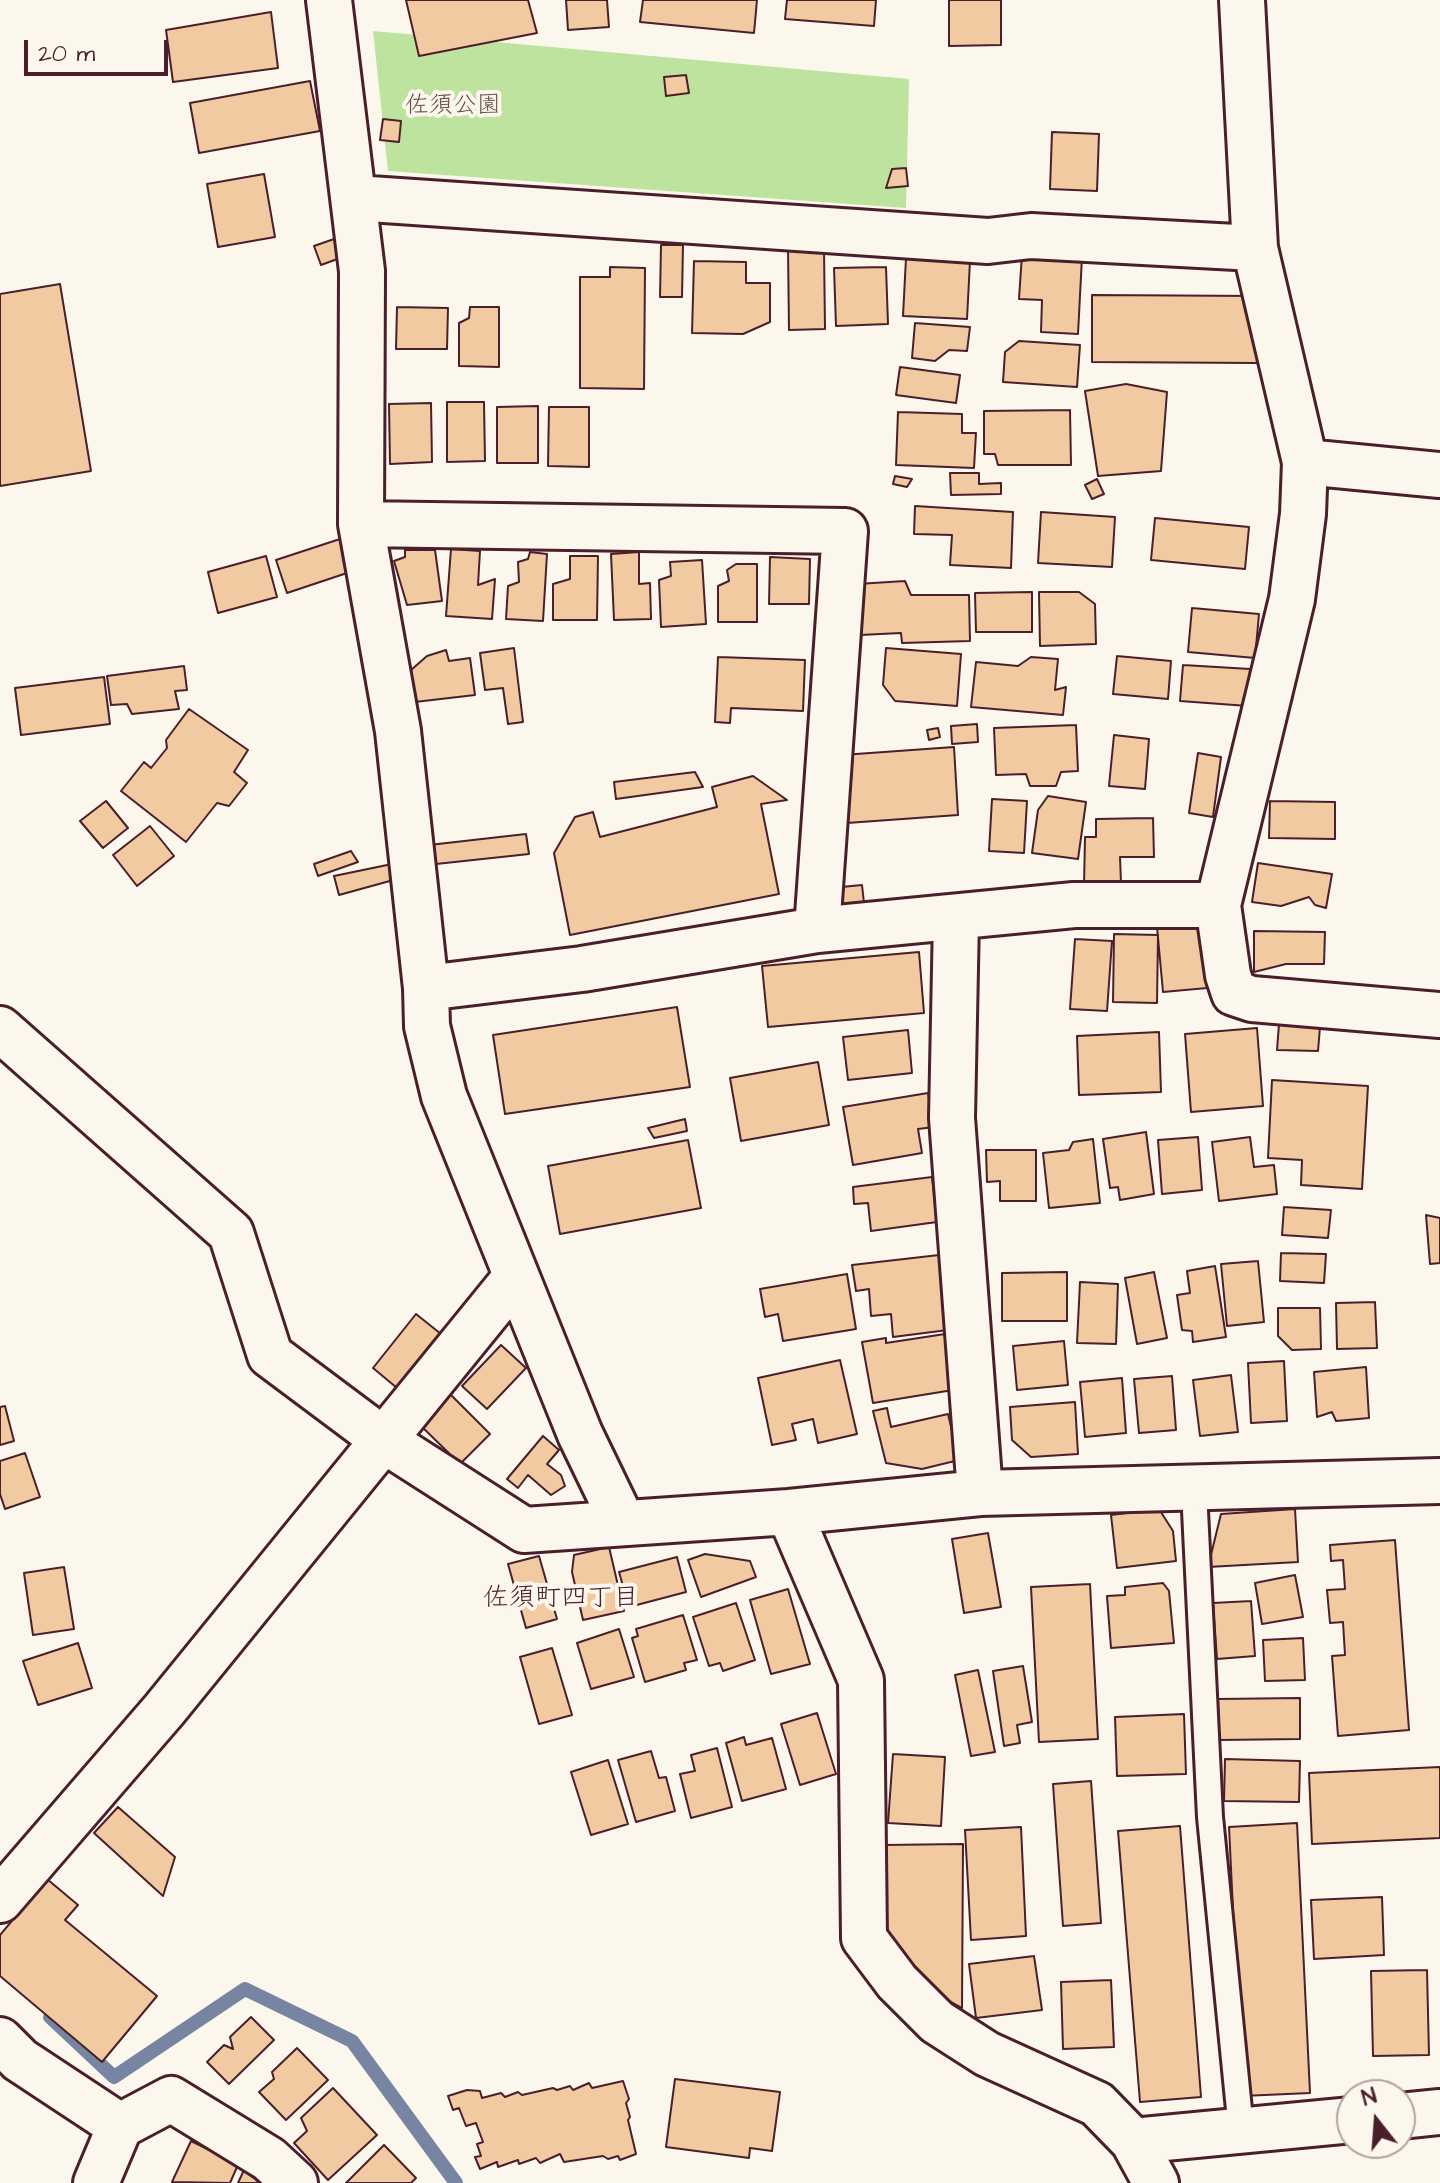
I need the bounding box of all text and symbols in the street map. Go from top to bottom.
scale bar [28,24,172,74]
text: 20 m [38,37,95,71]
park label: 佐須公園 [405,93,501,121]
district label: 佐須町四丁目 [483,1584,639,1616]
north arrow [1336,2079,1416,2159]
text: N [1358,2081,1381,2114]

